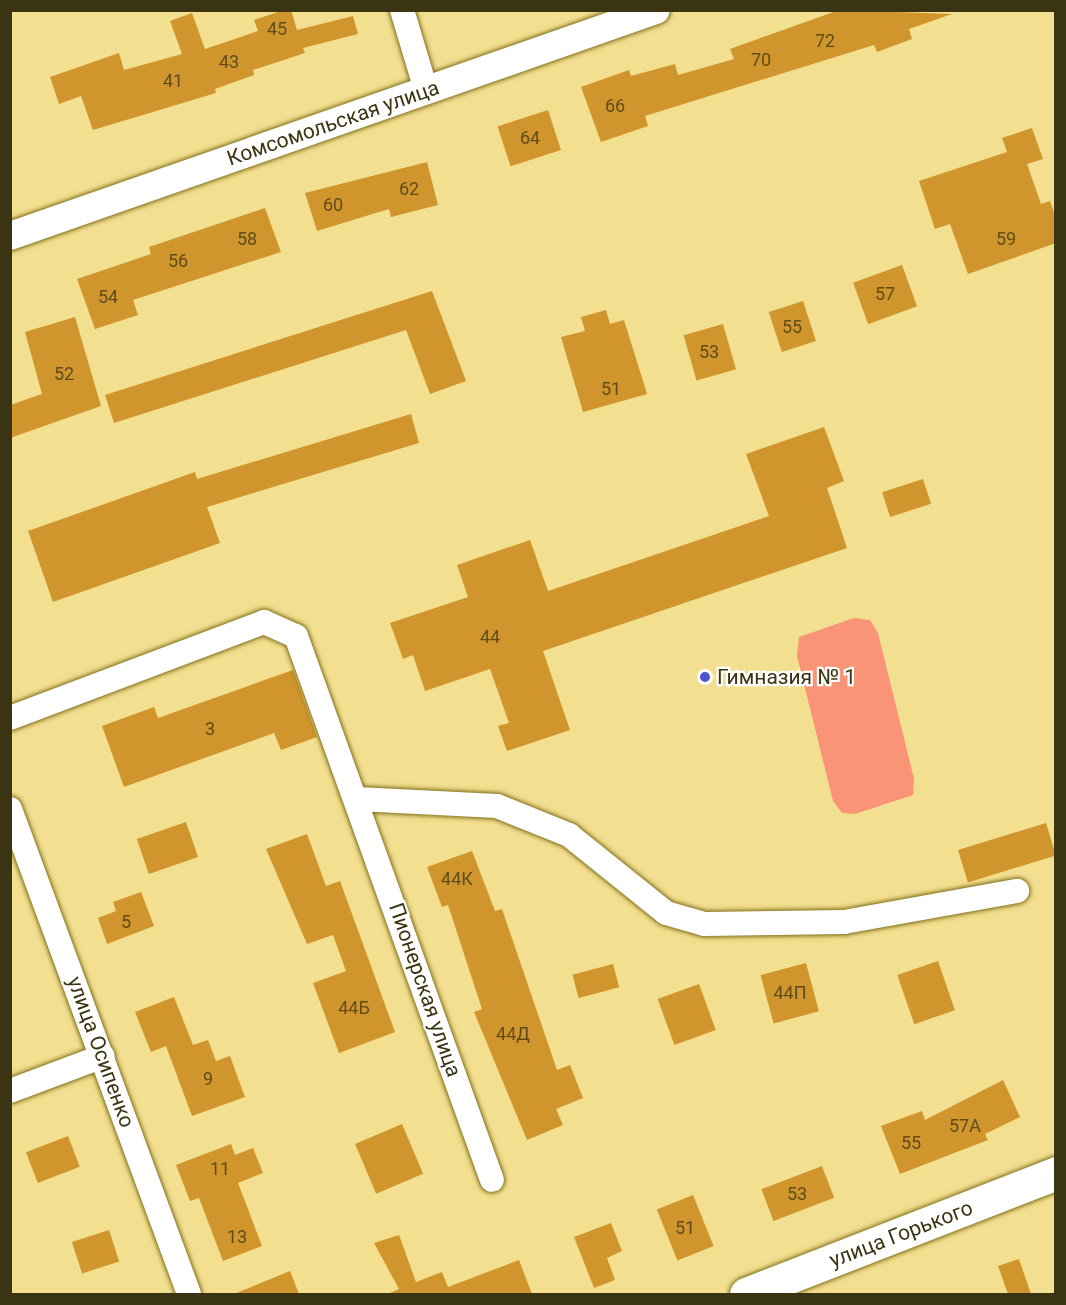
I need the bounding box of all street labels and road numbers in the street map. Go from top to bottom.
street label: Комсомольская улица [224,75,442,171]
street label: Пионерская улица [383,900,467,1080]
street label: улица Осипенко [62,973,140,1131]
street label: улица Горького [826,1195,976,1273]

